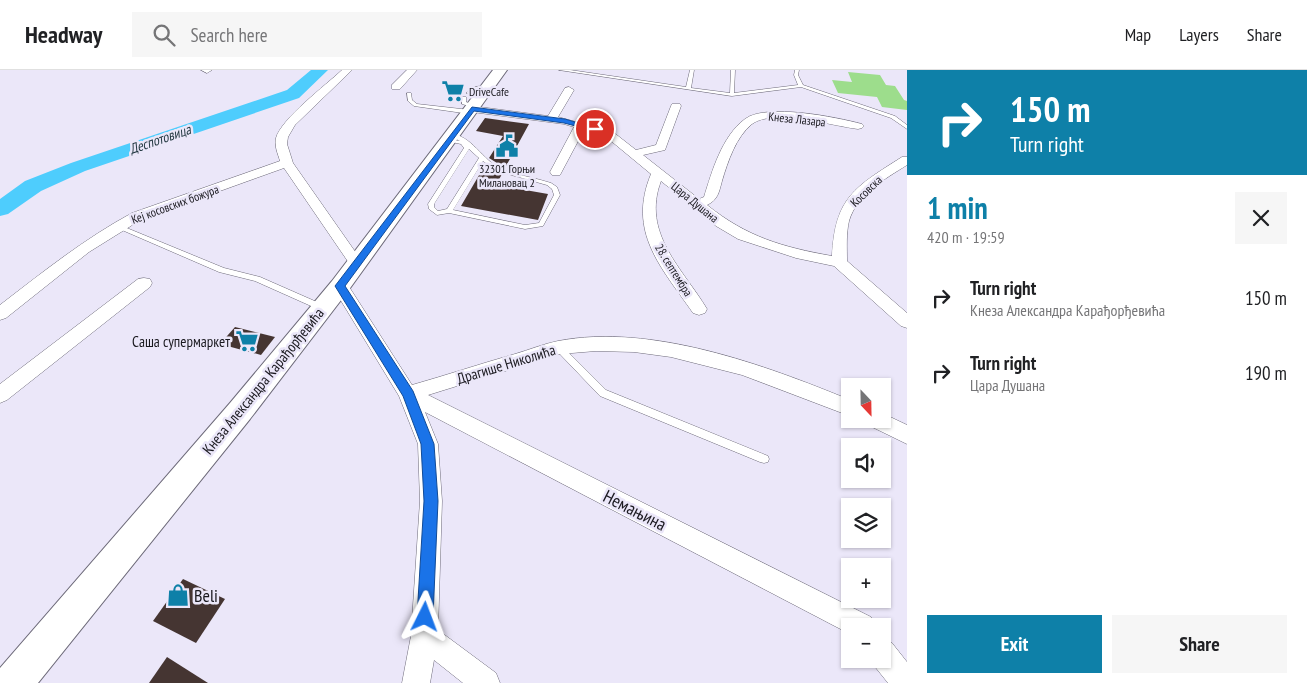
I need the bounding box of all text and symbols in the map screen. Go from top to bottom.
search box [132,12,482,57]
text: Headway [25,19,102,50]
icon: search [150,21,178,49]
text: Search here [190,23,268,47]
text: Map [1125,23,1151,46]
text: Layers [1179,23,1219,46]
text: Share [1247,23,1282,46]
supermarket icon: DriveCafe [440,78,466,104]
place label: DriveCafe [469,84,509,99]
text: 150 m [1010,86,1091,132]
icon: right [927,90,992,155]
pin [574,108,616,150]
street label: Кнеза Лазара [768,109,827,129]
icon: arrive [581,115,609,143]
water label: Деспотовица [126,120,194,158]
text: Turn right [1010,130,1084,158]
public building icon: 32301 Горњи Милановац 2 [494,133,520,159]
place label: 32301 Горњи Милановац 2 [479,161,535,190]
street label: Косовска [847,172,885,210]
street label: Цара Душана [668,178,722,226]
street label: Кеј косовских божура [129,181,221,227]
text: 1 min [927,188,988,227]
button: close [1235,192,1287,244]
text: 420 m · 19:59 [927,227,1005,247]
street label: 28. септембра [652,241,696,299]
text: Turn right [970,276,1036,300]
icon: right [927,284,955,312]
text: 150 m [1245,286,1287,310]
text: Кнеза Александра Карађорђевића [970,300,1165,320]
street label: Кнеза Александра Карађорђевића [198,304,328,458]
supermarket icon: Саша супермаркет [234,328,260,354]
place label: Саша супермаркет [132,332,230,351]
street label: Драгише Николића [454,340,558,388]
text: Turn right [970,351,1036,375]
icon: right [927,359,955,387]
text: 190 m [1245,361,1287,385]
text: Цара Душана [970,375,1045,395]
north arrow [841,378,891,428]
map controls [841,378,891,668]
button: sound [841,438,891,488]
street label: Немањина [600,484,670,536]
button: layers [841,498,891,548]
button: + [841,558,891,608]
shop icon: Beli [165,582,191,608]
place label: Beli [194,584,218,607]
position arrow [398,590,450,642]
button: Exit [927,615,1102,673]
button: Share [1112,615,1287,673]
button: − [841,618,891,668]

